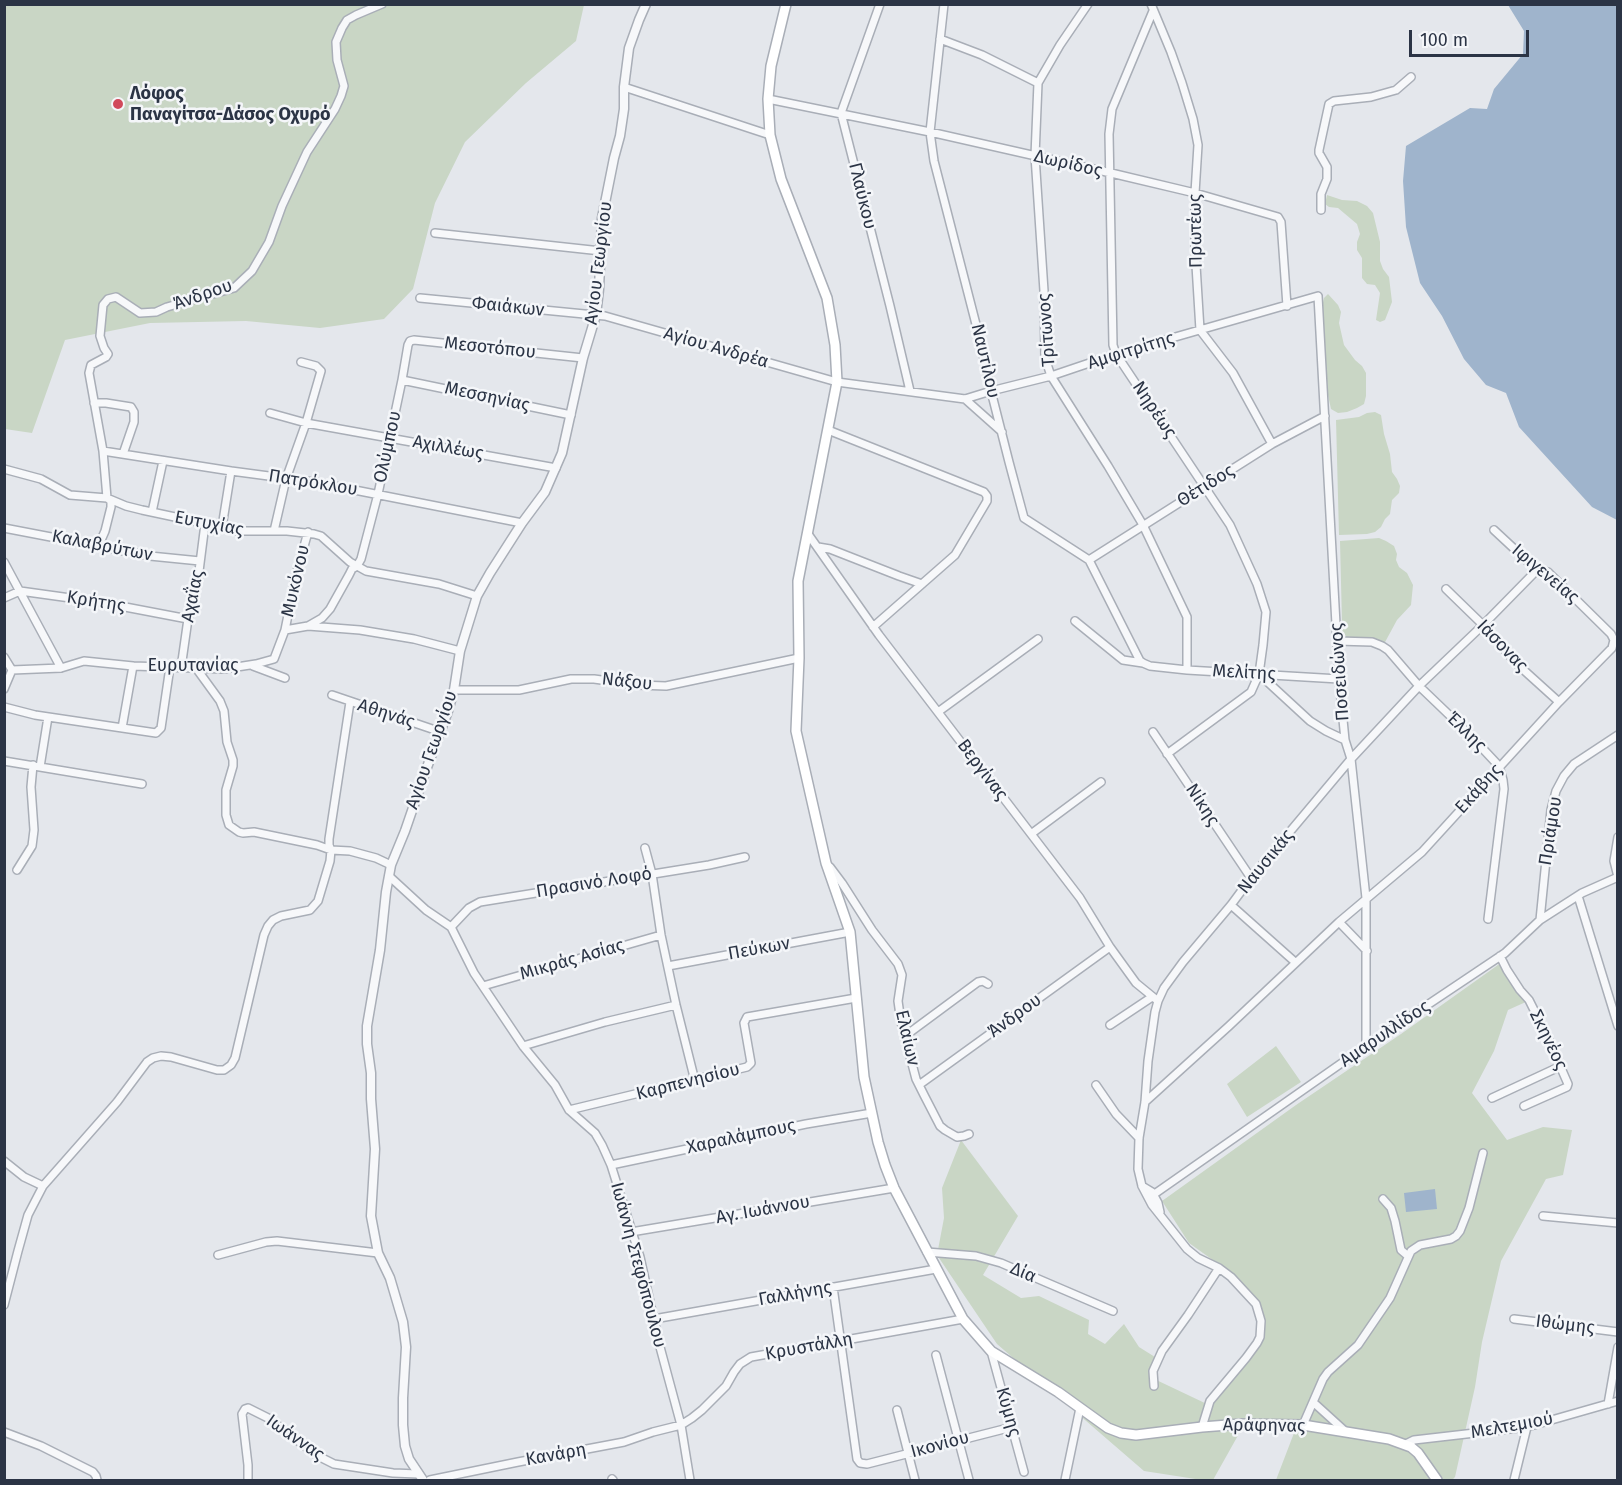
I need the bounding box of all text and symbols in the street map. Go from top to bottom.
scale bar [1412,18,1532,56]
text: 100 m [1420,29,1468,51]
place label: Λόφος Παναγίτσα-Δάσος Οχυρό [130,83,331,125]
marker: Λόφος Παναγίτσα-Δάσος Οχυρό [111,97,125,111]
street label: Δωρίδος [1032,146,1104,182]
street label: Γλαύκου [843,160,881,232]
street label: Πρωτέως [1185,194,1207,268]
street label: Αγίου Γεωργίου [581,200,617,326]
street label: Άνδρου [171,275,235,315]
street label: Φαιάκων [471,292,545,322]
street label: Τρίτωνος [1034,293,1060,367]
street label: Ναυτίλου [966,322,1004,400]
street label: Αγίου Ανδρέα [661,323,771,373]
street label: Αμφιτρίτης [1085,328,1177,374]
street label: Μεσοτόπου [443,332,537,364]
street label: Μεσσηνίας [443,377,531,417]
street label: Νηρέως [1127,377,1181,443]
street label: Ολύμπου [370,409,406,485]
street label: Αχιλλέως [411,431,485,465]
street label: Θέτιδος [1173,460,1239,512]
street label: Πατρόκλου [267,465,359,501]
street label: Ευτυχίας [173,507,245,541]
street label: Καλαβρύτων [50,526,154,566]
street label: Ιφιγενείας [1507,540,1583,608]
street label: Μυκόνου [277,543,315,619]
street label: Αχαΐας [177,568,209,624]
street label: Κρήτης [65,587,127,617]
street label: Ιάσονας [1472,615,1532,677]
street label: Ποσειδώνος [1326,622,1354,722]
street label: Ευρυτανίας [147,655,239,677]
street label: Μελίτης [1212,661,1276,685]
street label: Νάξου [601,669,653,695]
street label: Αγίου Γεωργίου [402,688,462,812]
street label: Αθηνάς [355,695,417,733]
street label: Έλλης [1441,707,1491,757]
street label: Βεργίνας [952,735,1012,805]
street label: Εκάβης [1451,760,1507,818]
street label: Νίκης [1180,780,1224,830]
street label: Πριάμου [1535,795,1567,867]
street label: Ναυσικάς [1233,825,1299,899]
street label: Πρασινό Λοφό [534,863,654,903]
street label: Πεύκων [726,933,792,965]
street label: Μικράς Ασίας [517,935,627,985]
street label: Άνδρου [984,989,1046,1043]
street label: Αμαρυλλίδος [1336,996,1434,1072]
street label: Σκηνέος [1524,1006,1572,1074]
street label: Ελαίων [890,1008,924,1068]
street label: Καρπενησίου [634,1059,742,1105]
street label: Χαραλάμπους [685,1115,797,1159]
street label: Ιωάννη Στεφόπουλου [605,1180,671,1350]
street label: Αγ. Ιωάννου [714,1191,812,1229]
street label: Δία [1007,1258,1039,1288]
street label: Γαλλήνης [757,1277,833,1311]
street label: Ιθώμης [1534,1311,1596,1339]
street label: Κρυστάλλη [763,1329,855,1365]
street label: Κύμης [991,1385,1025,1439]
street label: Μελτεμιού [1469,1408,1555,1444]
street label: Ιωάννας [262,1410,328,1466]
street label: Αράφηνας [1223,1414,1305,1438]
street label: Ικονίου [908,1427,972,1463]
street label: Κανάρη [524,1439,588,1471]

